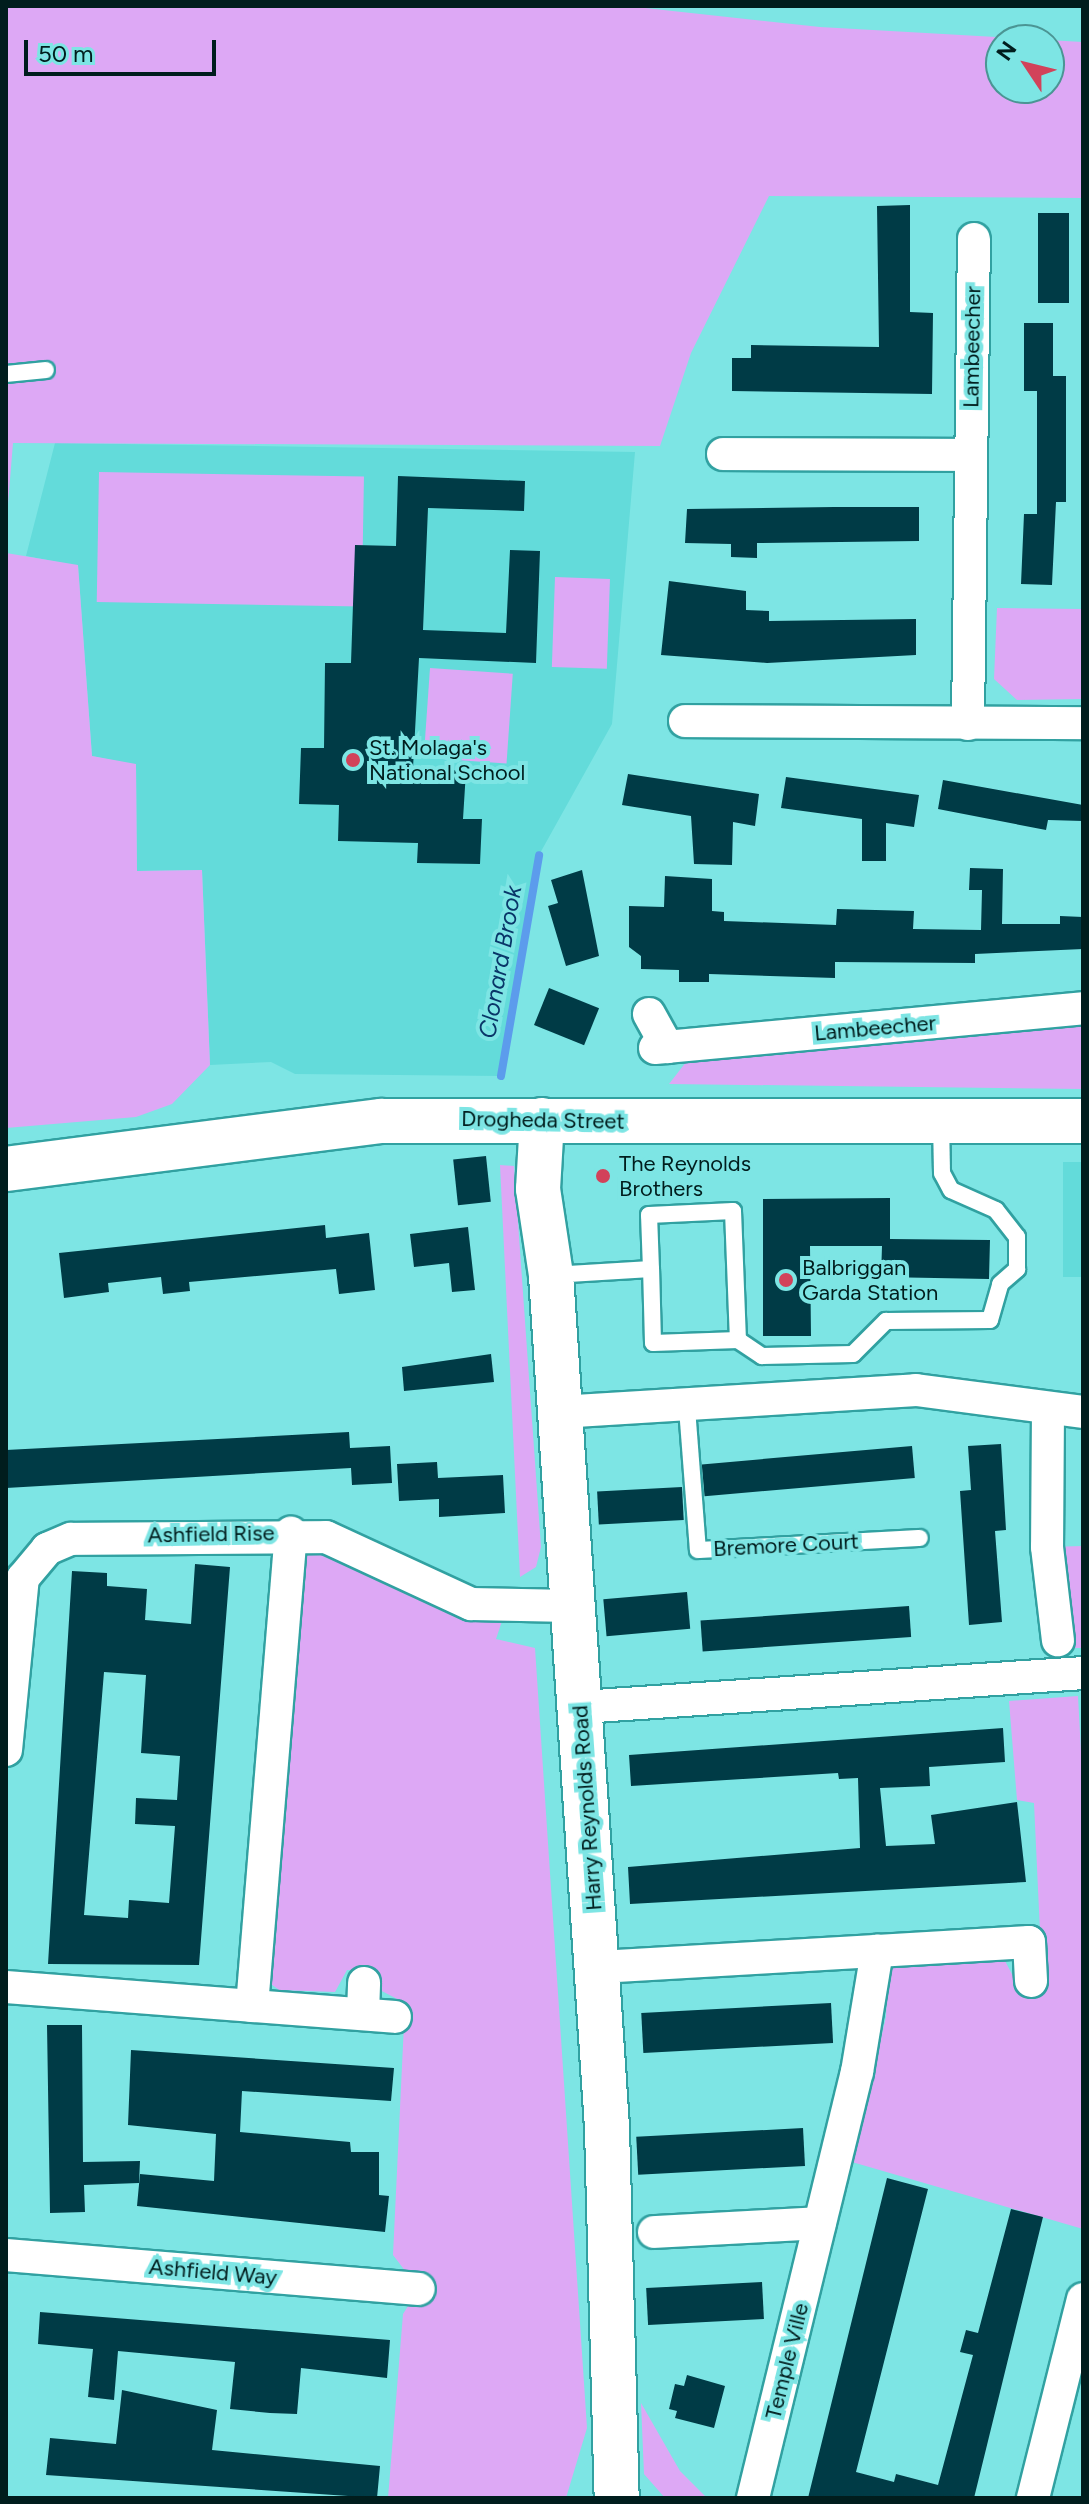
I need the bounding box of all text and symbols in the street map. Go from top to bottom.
scale bar [28,24,220,74]
north arrow [985,24,1065,104]
text: N [991,36,1023,66]
text: 50 m [38,39,94,68]
street label: Lambeecher [958,286,986,408]
place label: St. Molaga's National School [369,734,525,786]
marker: St. Molaga's National School [344,751,362,769]
water label: Clonard Brook [472,883,528,1041]
street label: Lambeecher [813,1010,937,1046]
street label: Drogheda Street [461,1105,625,1135]
place label: The Reynolds Brothers [619,1150,751,1202]
marker: The Reynolds Brothers [594,1167,612,1185]
place label: Balbriggan Garda Station [802,1254,938,1306]
marker: Balbriggan Garda Station [777,1271,795,1289]
street label: Ashfield Rise [147,1520,275,1548]
street label: Bremore Court [712,1528,860,1562]
street label: Harry Reynolds Road [567,1704,607,1912]
street label: Ashfield Way [148,2253,278,2291]
street label: Temple Ville [760,2300,814,2422]

